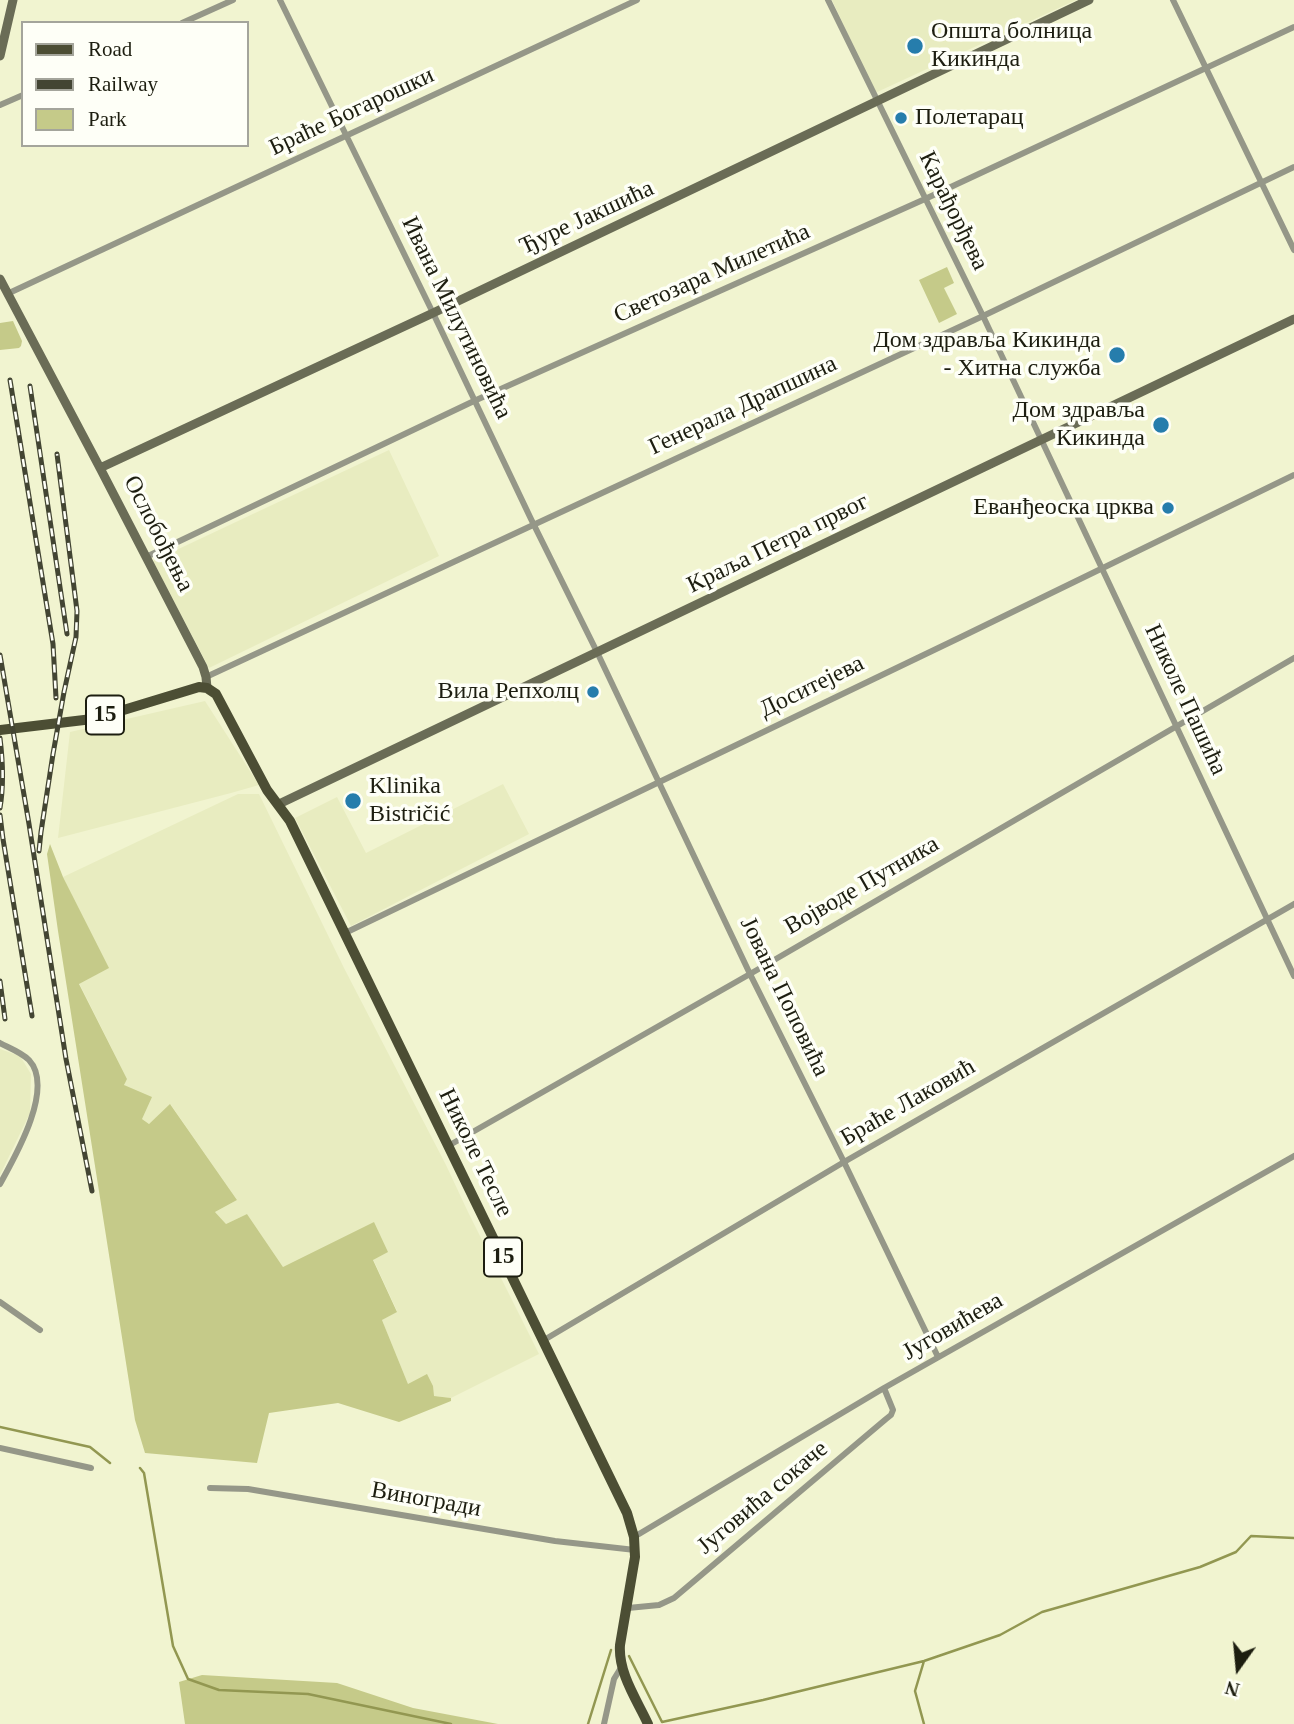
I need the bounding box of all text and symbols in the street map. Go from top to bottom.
place label: Општа болница Кикинда [931,18,1092,74]
legend [21,21,248,147]
marker: Општа болница Кикинда [905,36,925,56]
text: Road [88,37,132,61]
street label: Браће Богарошки [265,61,439,163]
text: Railway [88,72,158,96]
place label: Полетарац [915,104,1024,132]
text: Park [88,107,127,131]
marker: Полетарац [893,110,909,126]
street label: Карађорђева [912,147,994,275]
street label: Ђуре Јакшића [516,174,658,262]
street label: Ивана Милутиновића [394,212,518,424]
street label: Светозара Милетића [609,218,815,330]
place label: Дом здравља Кикинда - Хитна служба [873,327,1101,383]
marker: Дом здравља Кикинда - Хитна служба [1107,345,1127,365]
street label: Генерала Драпшина [644,350,842,462]
place label: Дом здравља Кикинда [1013,397,1145,453]
marker: Дом здравља Кикинда [1151,415,1171,435]
street label: Ослобођења [116,471,200,597]
street label: Краља Петра првог [683,488,873,600]
place label: Еванђеоска црква [973,494,1154,522]
marker: Еванђеоска црква [1160,500,1176,516]
street label: Николе Пашића [1138,620,1232,780]
street label: Доситејева [755,649,869,725]
place label: Вила Репхолц [437,678,579,706]
marker: Вила Репхолц [585,684,601,700]
road number: 15 [86,695,124,734]
place label: Klinika Bistričić [369,773,450,829]
marker: Klinika Bistričić [343,791,363,811]
street label: Војводе Путника [780,830,944,942]
street label: Јована Поповића [733,913,835,1081]
street label: Браће Лаковић [836,1053,980,1153]
street label: Николе Тесле [432,1084,518,1222]
road number: 15 [484,1238,522,1276]
street label: Југовићева [898,1287,1008,1367]
street label: Југовића сокаче [692,1435,834,1561]
street label: Виногради [369,1476,483,1524]
north arrow [1203,1633,1273,1703]
text: N [1223,1677,1242,1701]

